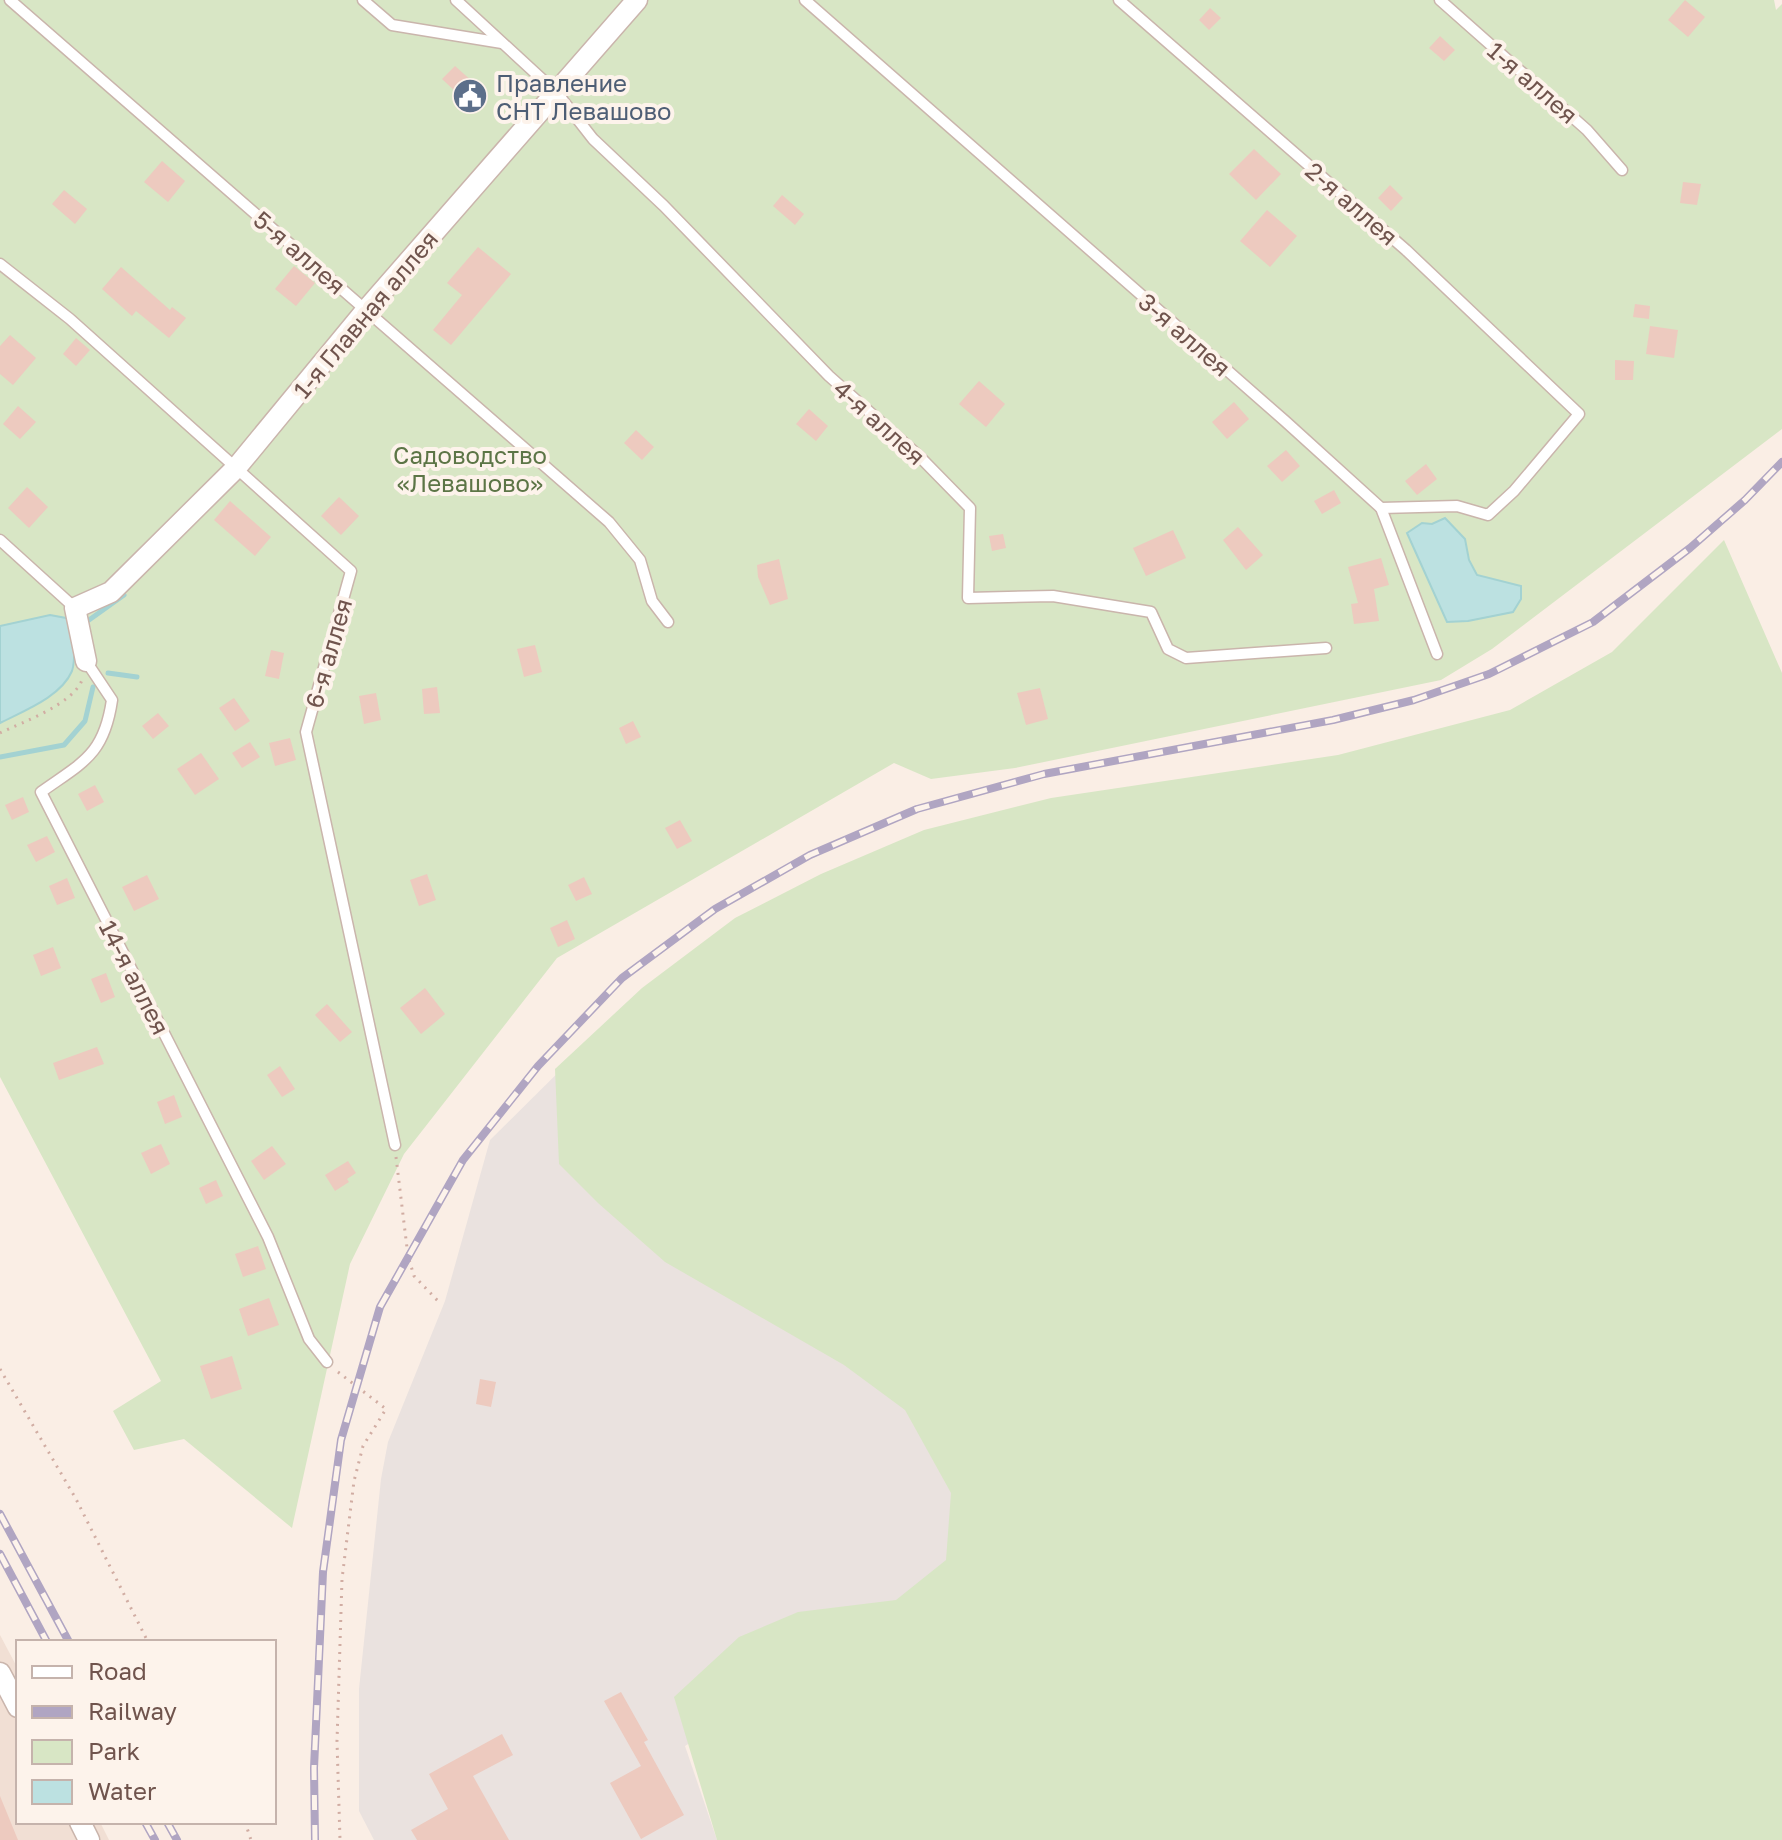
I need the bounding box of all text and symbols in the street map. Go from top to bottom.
street label: 1-я аллея [1482,35,1584,129]
place label: Правление СНТ Левашово [496,68,671,125]
public building icon: Правление СНТ Левашово [451,77,489,115]
street label: 2-я аллея [1300,155,1404,251]
street label: 5-я аллея [248,204,352,300]
street label: 1-я Главная аллея [287,224,443,404]
street label: 3-я аллея [1133,286,1237,382]
street label: 4-я аллея [828,374,932,470]
park label: Садоводство «Левашово» [393,440,547,497]
street label: 6-я аллея [299,595,357,711]
street label: 14-я аллея [94,915,176,1039]
legend [16,1640,276,1824]
text: Road [88,1656,147,1685]
text: Railway [88,1696,177,1725]
text: Park [88,1736,140,1765]
text: Water [88,1776,156,1805]

